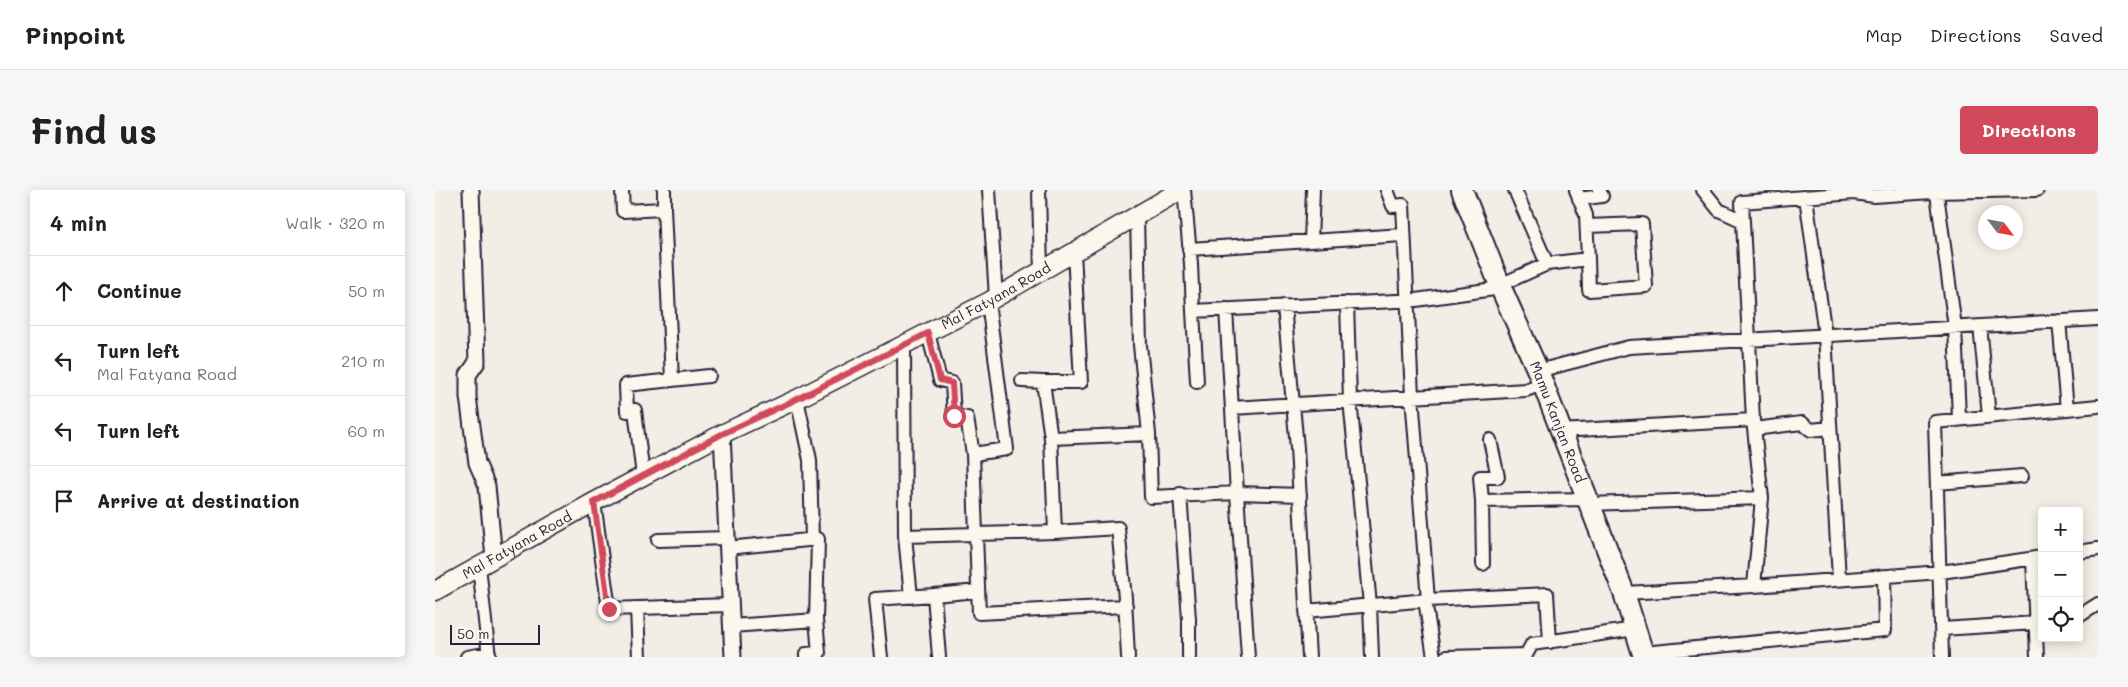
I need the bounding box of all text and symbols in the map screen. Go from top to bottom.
text: Pinpoint [25,19,126,50]
text: Map [1865,23,1902,47]
text: Directions [1930,23,2022,47]
text: Saved [2050,23,2103,47]
button: Directions [1960,106,2098,154]
text: Find us [30,107,157,153]
north arrow [1978,205,2023,250]
text: 4 min [50,209,107,236]
text: Walk · 320 m [285,212,385,233]
street label: Mal Fatyana Road [938,258,1054,333]
icon: ahead [50,277,78,305]
text: Continue [97,278,182,303]
text: 50 m [348,280,385,301]
text: Turn left [97,338,180,363]
icon: left [50,347,78,375]
text: 210 m [341,350,385,371]
street label: Mamu Kanjan Road [1526,358,1590,485]
text: Mal Fatyana Road [97,363,237,384]
route start [943,405,966,428]
icon: left [50,417,78,445]
text: Turn left [97,418,180,443]
text: 60 m [348,420,385,441]
icon: arrive [50,487,78,515]
text: Arrive at destination [97,488,300,513]
street label: Mal Fatyana Road [459,506,575,583]
map controls [2038,507,2083,642]
button: + [2038,507,2083,552]
button: − [2038,552,2083,597]
button: locate [2038,597,2083,642]
route end [598,598,621,621]
scale bar [450,622,540,645]
text: 50 m [457,624,489,643]

